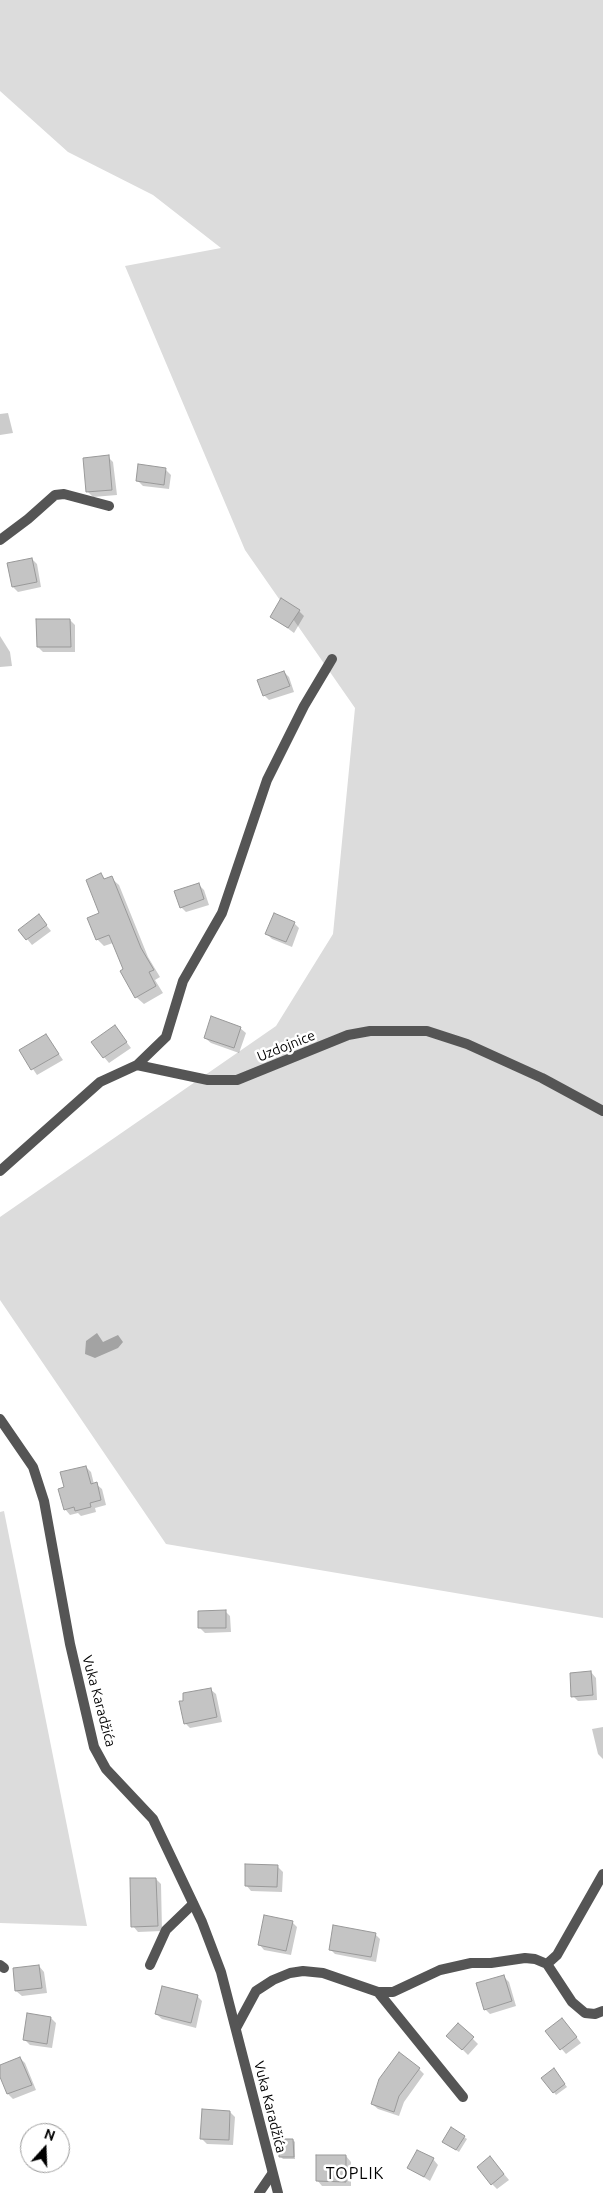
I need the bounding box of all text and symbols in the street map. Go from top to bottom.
street label: Uzdojnice [255,1027,317,1065]
street label: Vuka Karadžića [79,1653,119,1749]
street label: Vuka Karadžića [250,2059,290,2155]
north arrow [20,2123,70,2173]
text: N [42,2126,57,2144]
district label: TOPLIK [325,2164,385,2184]

